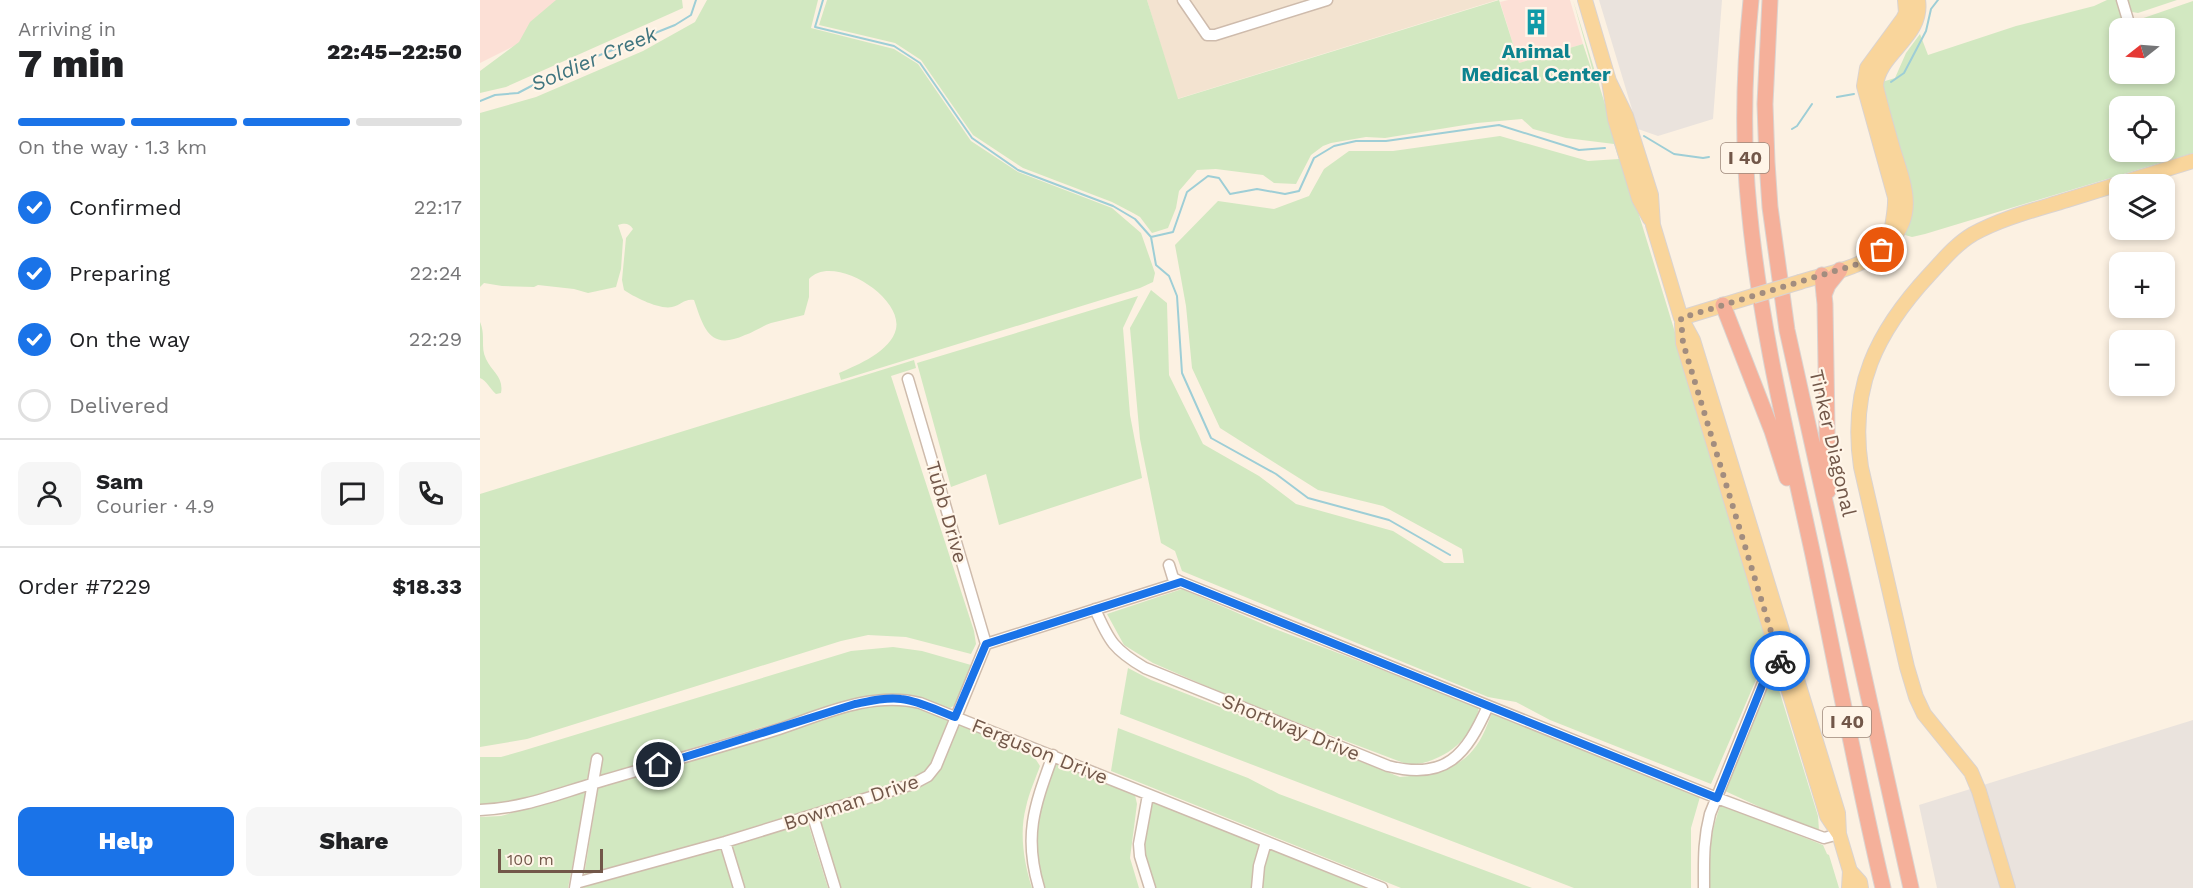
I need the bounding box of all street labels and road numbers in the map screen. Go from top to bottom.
road number: I 40 [1721,143,1769,173]
street label: Tinker Diagonal [1804,367,1862,519]
street label: Tubb Drive [921,458,973,566]
street label: Shortway Drive [1218,688,1364,766]
road number: I 40 [1823,707,1871,737]
street label: Ferguson Drive [968,713,1112,789]
street label: Bowman Drive [780,769,922,835]

